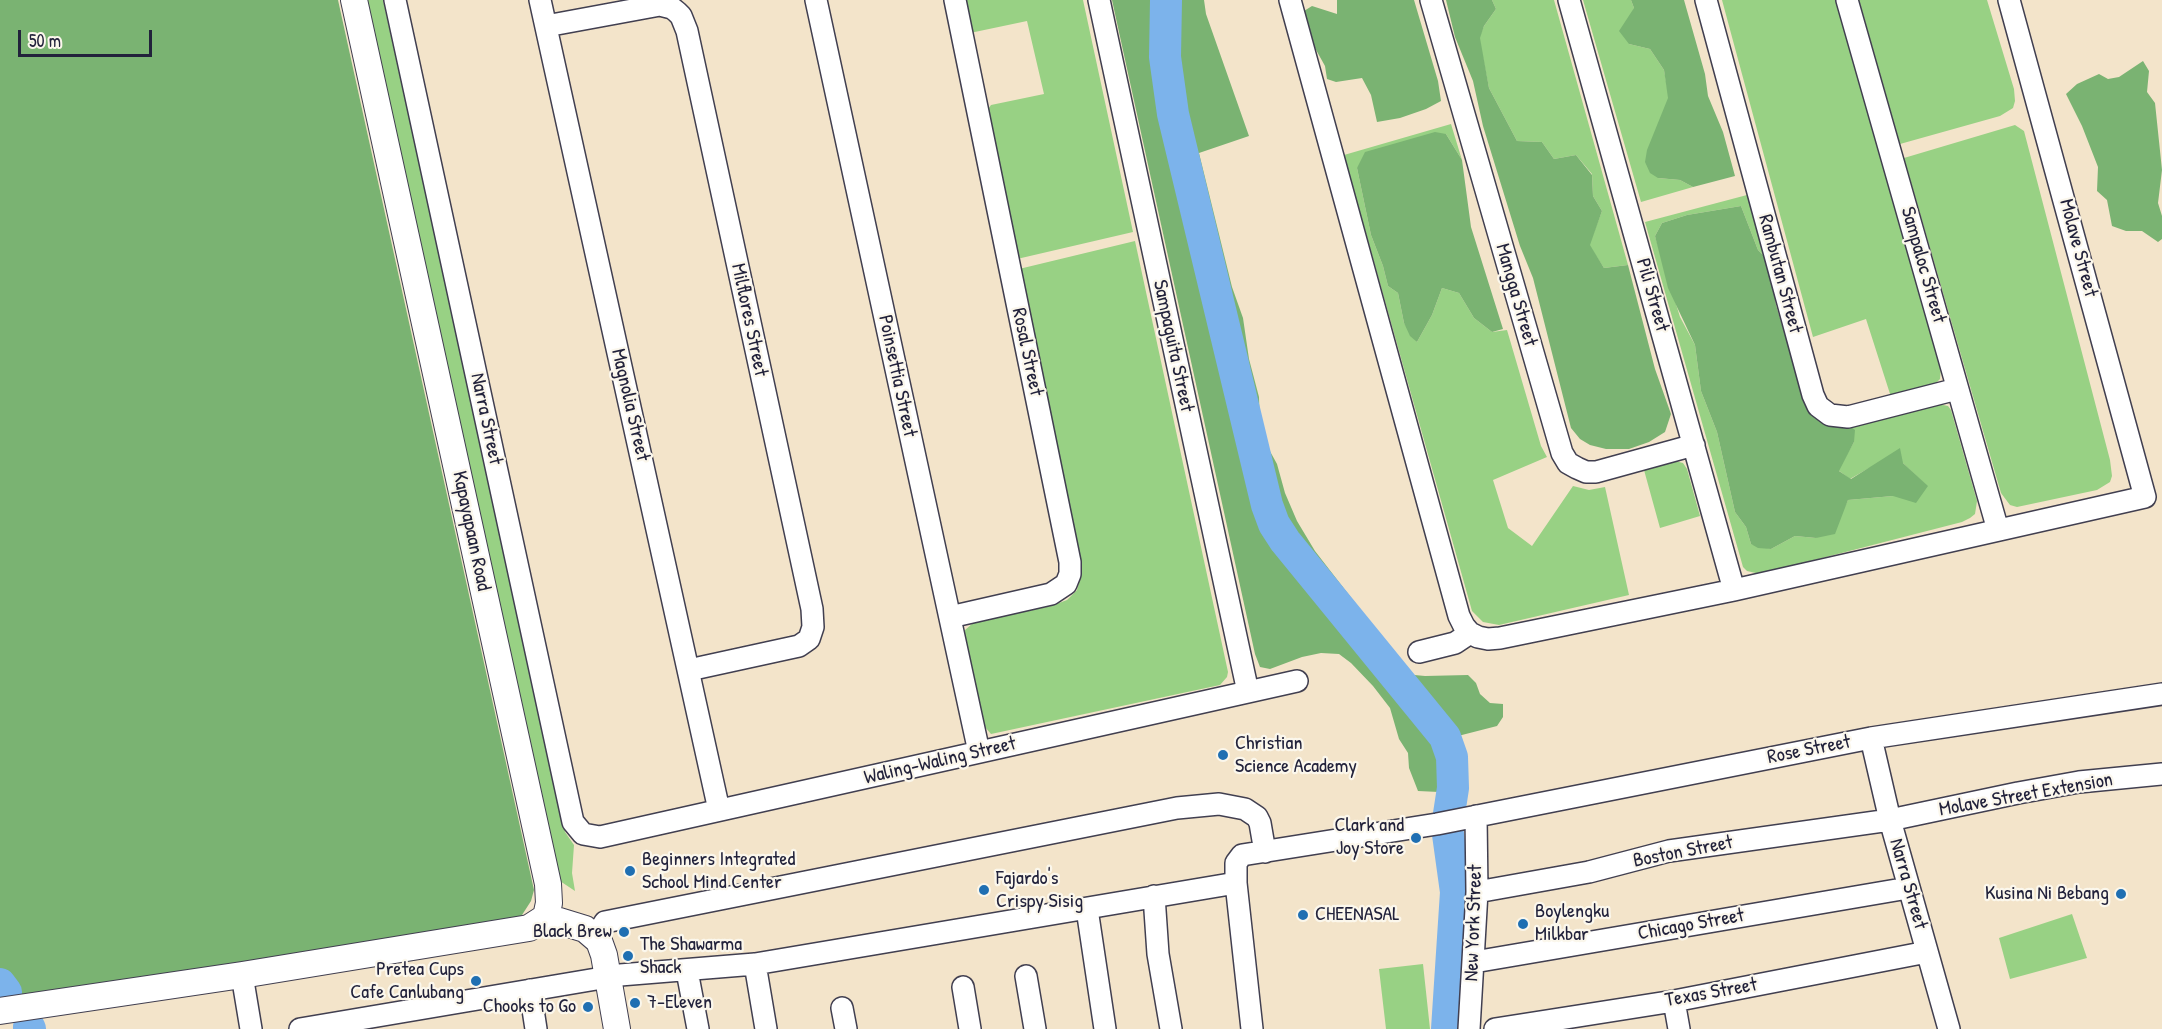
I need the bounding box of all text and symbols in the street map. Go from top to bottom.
scale bar [21,18,154,56]
text: 50 m [29,28,61,53]
street label: Molave Street [2053,196,2103,300]
street label: Sampaloc Street [1895,204,1951,326]
street label: Rambutan Street [1753,212,1807,336]
street label: Mangga Street [1490,241,1542,349]
street label: Pili Street [1630,256,1674,334]
street label: Milflores Street [725,261,773,379]
street label: Sampaguita Street [1147,278,1199,414]
street label: Rosal Street [1006,306,1048,398]
street label: Poinsettia Street [872,313,922,439]
street label: Magnolia Street [605,346,655,464]
street label: Narra Street [465,371,507,467]
street label: Kapayapaan Road [447,469,495,593]
street label: Rose Street [1766,730,1852,770]
street label: Waling-Waling Street [862,732,1018,790]
place label: Christian Science Academy [1235,732,1357,779]
marker: Christian Science Academy [1216,748,1230,762]
street label: Molave Street Extension [1937,768,2115,822]
place label: Clark and Joy Store [1335,814,1404,861]
marker: Clark and Joy Store [1409,831,1423,845]
street label: Boston Street [1631,831,1735,873]
street label: Narra Street [1884,836,1932,932]
place label: Beginners Integrated School Mind Center [642,848,795,895]
marker: Beginners Integrated School Mind Center [623,864,637,878]
street label: New York Street [1460,864,1488,982]
place label: Fajardo's Crispy Sisig [996,867,1083,914]
place label: Kusina Ni Bebang [1985,882,2109,906]
marker: Fajardo's Crispy Sisig [977,883,991,897]
marker: Kusina Ni Bebang [2114,887,2128,901]
place label: Boylengku Milkbar [1535,900,1609,947]
place label: CHEENASAL [1315,903,1400,927]
street label: Chicago Street [1636,904,1746,946]
marker: CHEENASAL [1296,908,1310,922]
marker: Boylengku Milkbar [1516,917,1530,931]
place label: Black Brew [533,920,612,944]
marker: Black Brew [617,925,631,939]
place label: The Shawarma Shack [640,933,742,980]
marker: The Shawarma Shack [621,949,635,963]
place label: Pretea Cups Cafe Canlubang [350,958,464,1005]
street label: Texas Street [1663,973,1759,1013]
marker: Pretea Cups Cafe Canlubang [469,974,483,988]
place label: 7-Eleven [647,991,712,1015]
place label: Chooks to Go [483,995,576,1019]
marker: 7-Eleven [628,996,642,1010]
marker: Chooks to Go [581,1000,595,1014]

